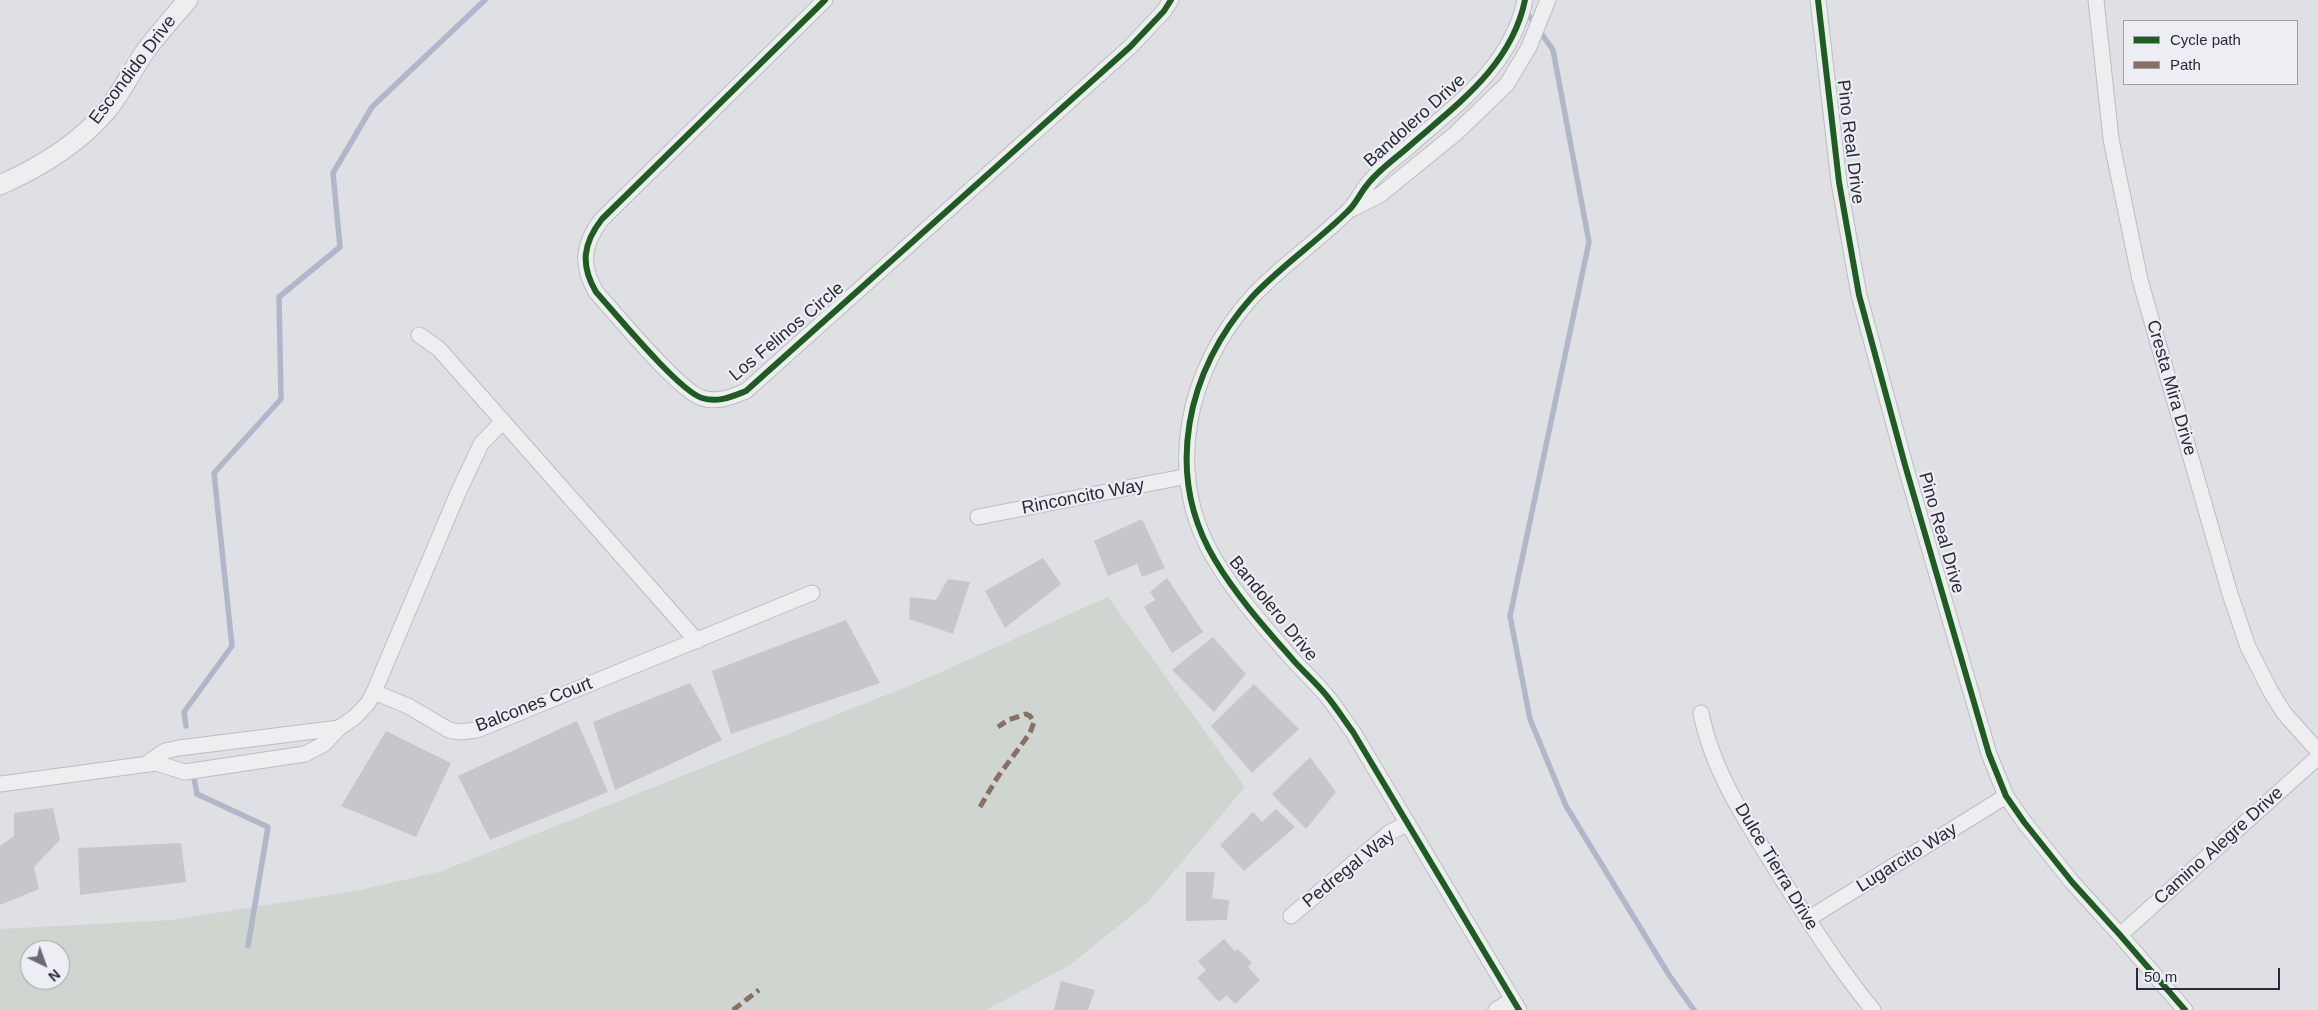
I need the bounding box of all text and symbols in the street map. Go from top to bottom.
street label: Escondido Drive [85,11,181,129]
legend [2123,20,2298,85]
text: Cycle path [2170,31,2241,48]
text: Path [2170,56,2201,73]
street label: Bandolero Drive [1360,70,1470,172]
street label: Pino Real Drive [1832,79,1868,205]
street label: Los Felinos Circle [725,278,849,386]
street label: Cresta Mira Drive [2141,318,2201,458]
street label: Pino Real Drive [1913,470,1969,596]
street label: Rinconcito Way [1020,475,1146,519]
street label: Bandolero Drive [1224,552,1322,666]
street label: Balcones Court [473,673,595,737]
street label: Camino Alegre Drive [2150,782,2288,910]
street label: Dulce Tierra Drive [1730,800,1822,934]
street label: Lugarcito Way [1853,819,1961,897]
street label: Pedregal Way [1299,825,1399,913]
north arrow [20,940,70,990]
scale bar [2138,958,2282,990]
text: N [45,966,63,985]
text: 50 m [2144,968,2177,985]

